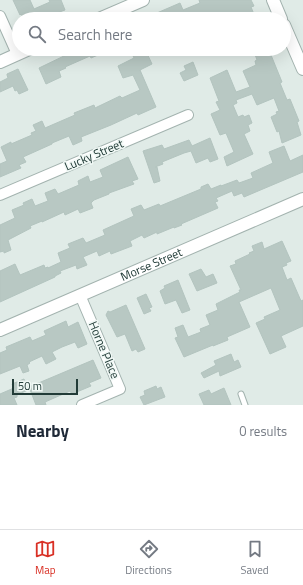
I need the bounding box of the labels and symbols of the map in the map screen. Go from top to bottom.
street label: Lucky Street [61,133,127,175]
street label: Morse Street [117,242,186,286]
street label: Horne Place [84,318,125,381]
scale bar [12,377,78,396]

